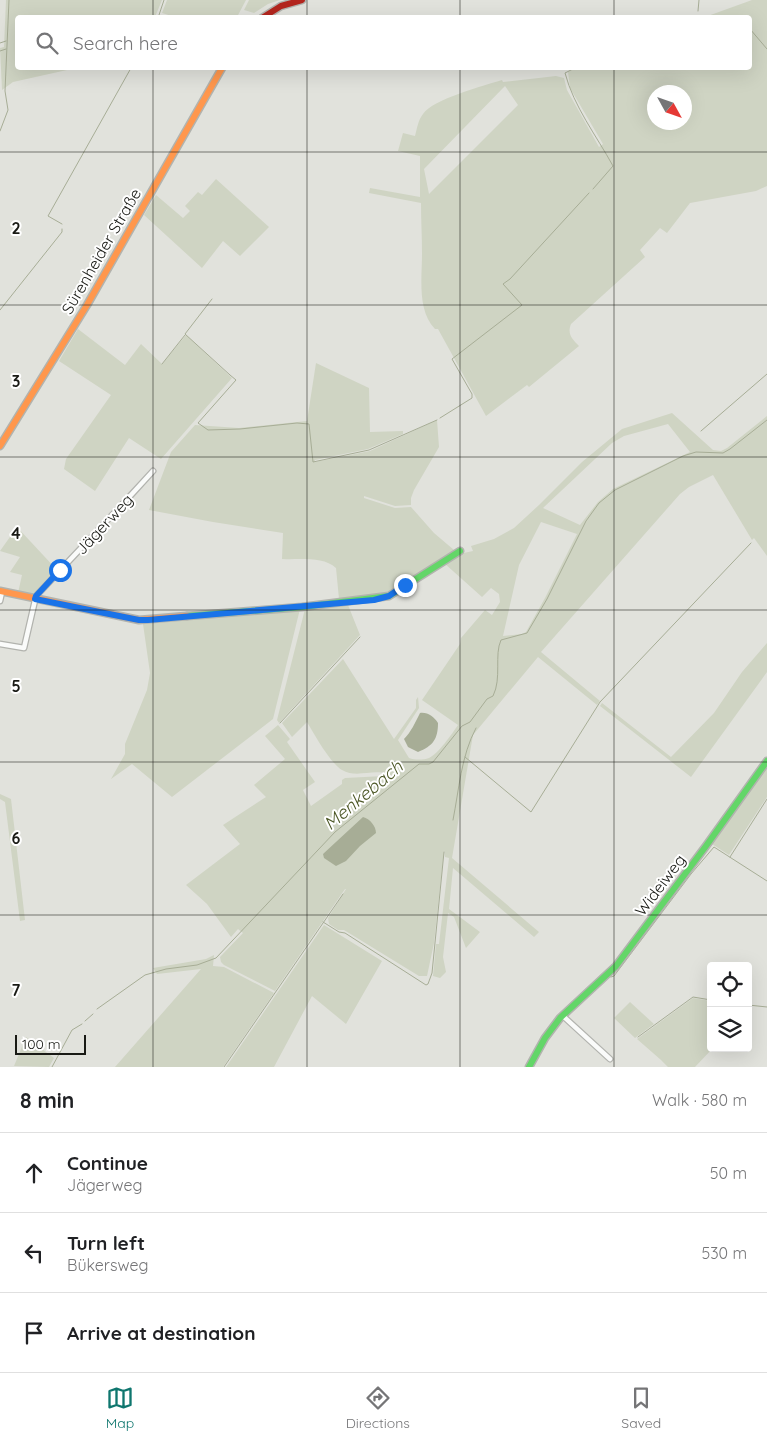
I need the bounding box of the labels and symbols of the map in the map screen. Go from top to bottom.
north arrow [647,85,692,130]
street label: Sürenheider Straße [57,185,145,317]
text: 2 [11,218,21,238]
text: 3 [12,371,20,391]
street label: Jägerweg [71,490,137,558]
text: 4 [11,523,21,543]
route start [49,559,72,582]
route end [394,574,417,597]
text: 5 [11,676,21,696]
water label: Menkebach [319,755,408,835]
text: 6 [12,828,21,848]
street label: Wideiweg [630,850,690,920]
text: 7 [12,980,21,1000]
scale bar [15,1032,86,1055]

